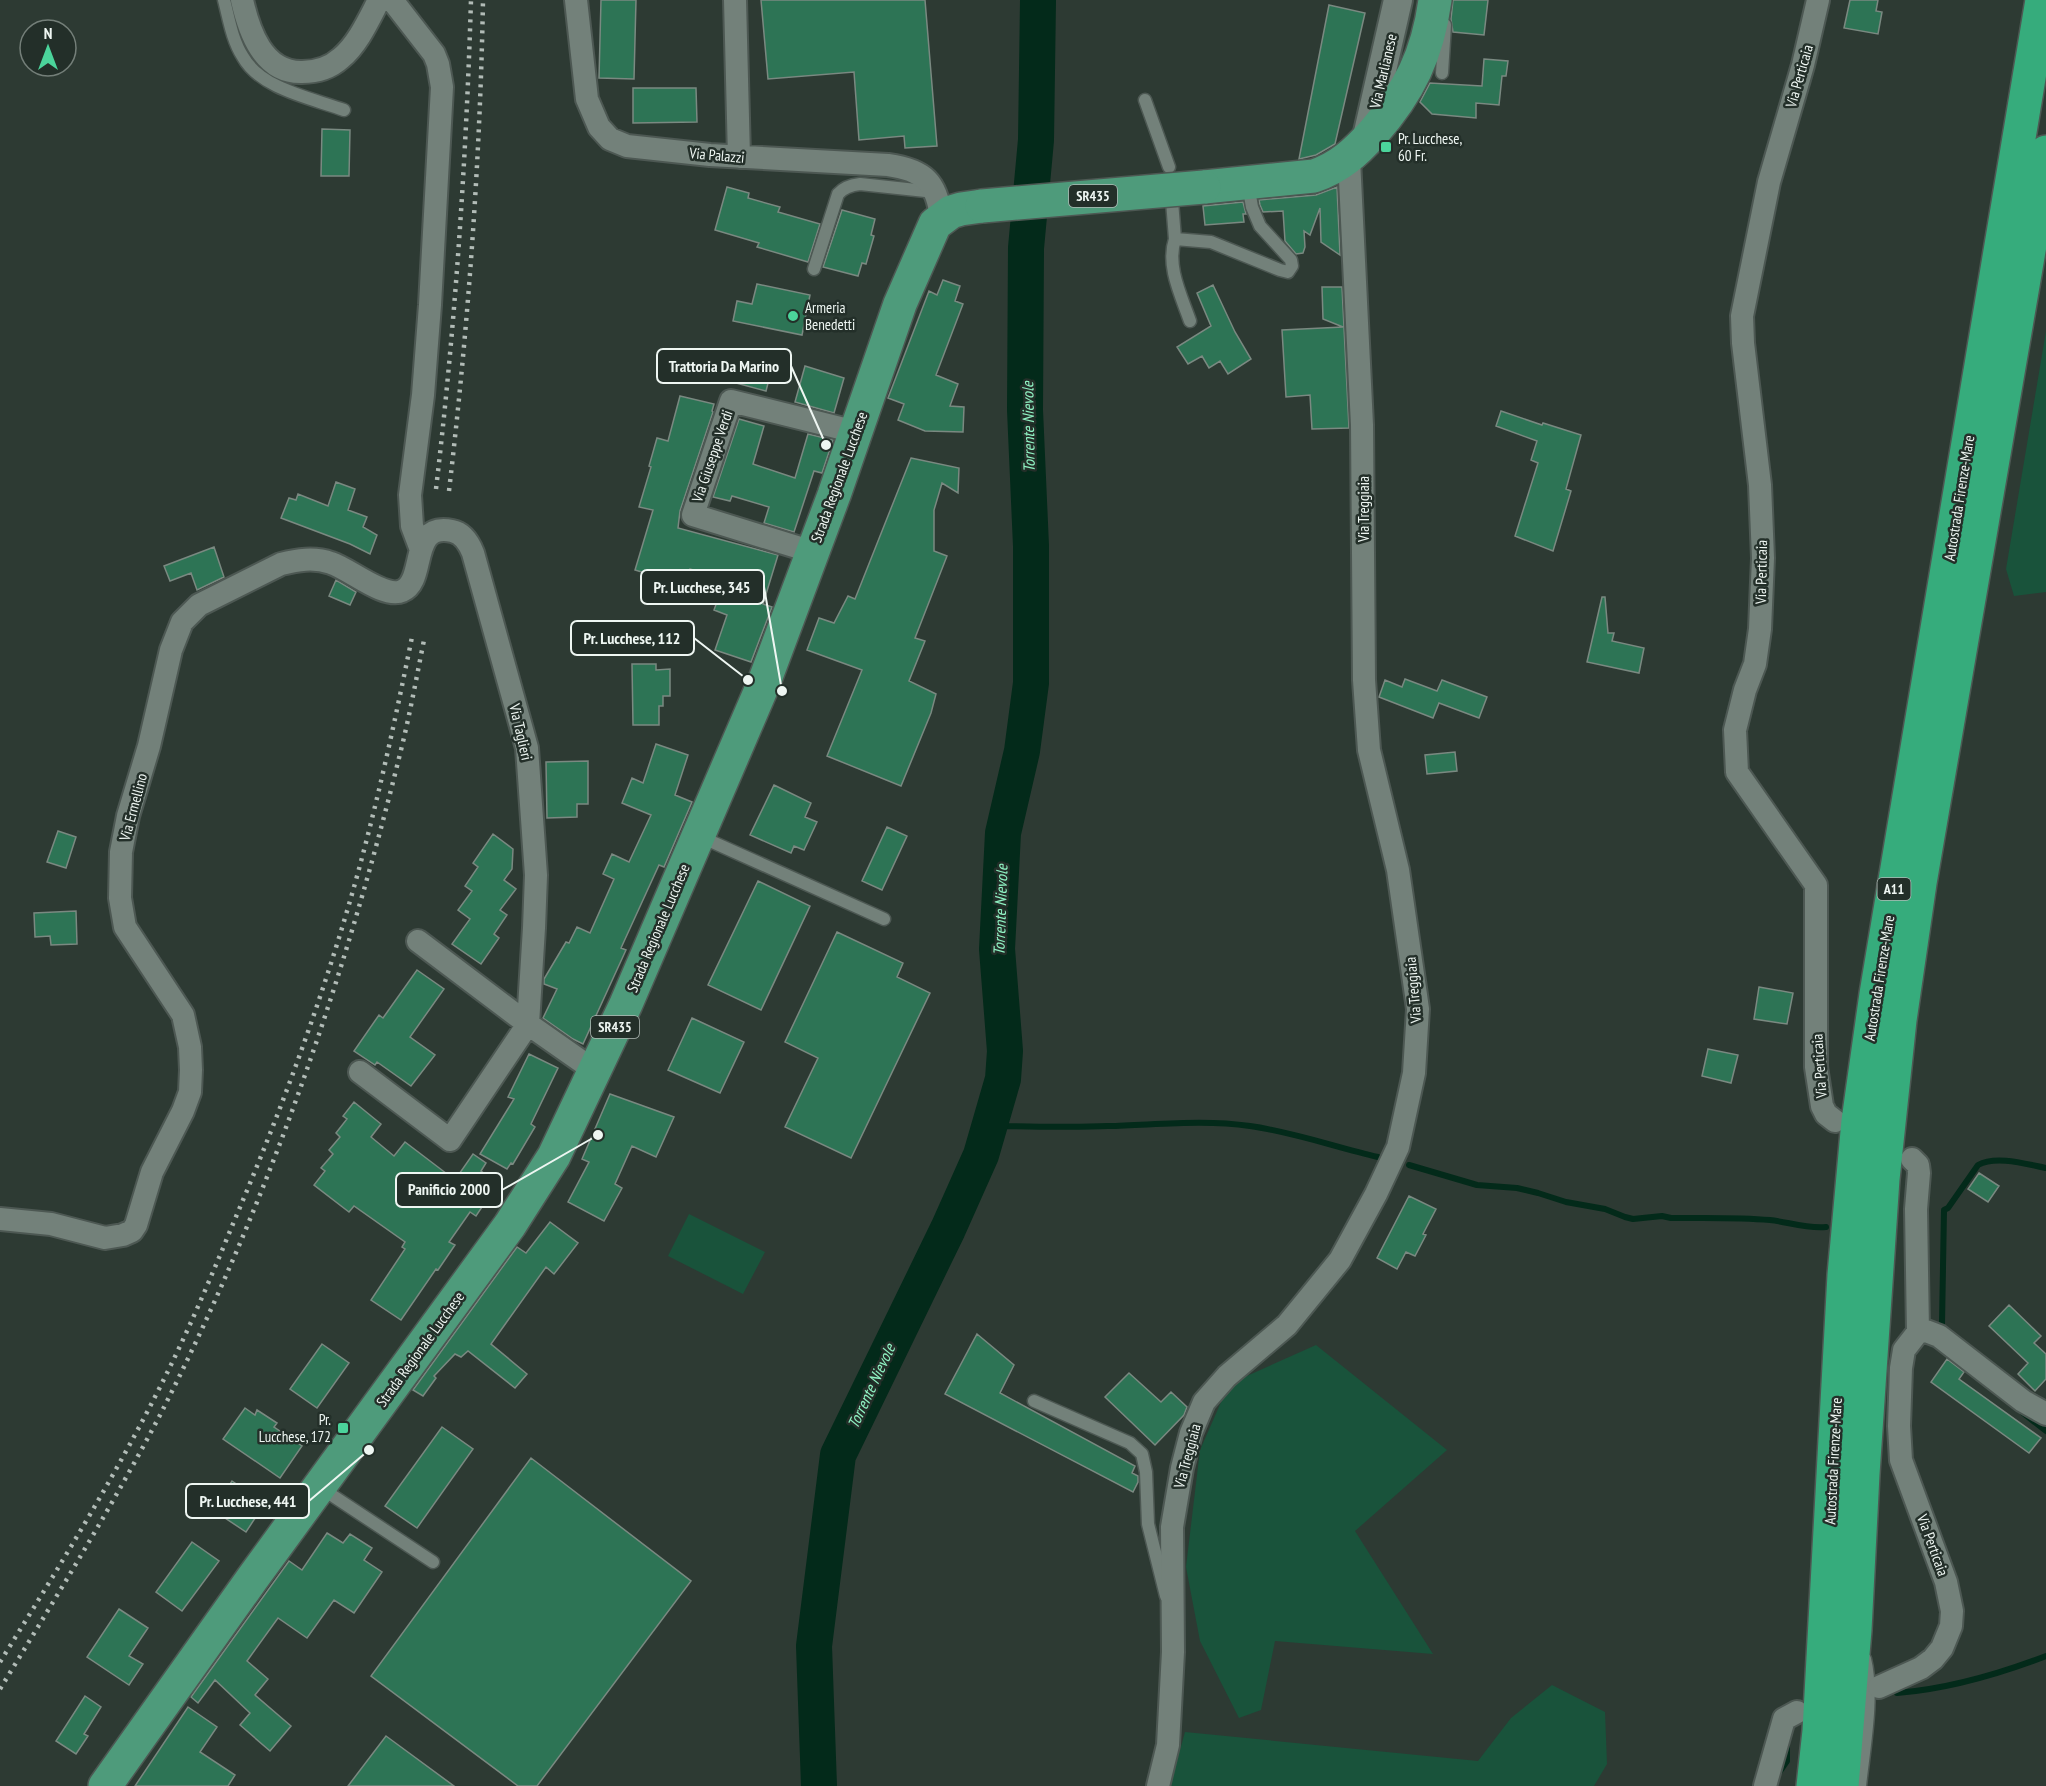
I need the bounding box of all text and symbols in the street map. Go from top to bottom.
north arrow [18,18,78,78]
text: N [44,23,52,43]
street label: Via Marlianese [1365,32,1401,111]
street label: Via Perticaia [1781,42,1817,111]
place label: Pr. Lucchese, 60 Fr. [1398,129,1463,165]
marker: Pr. Lucchese, 60 Fr. [1379,140,1393,154]
street label: Via Palazzi [688,143,745,167]
road number: SR435 [1069,185,1117,207]
place label: Armeria Benedetti [805,298,855,334]
marker: Armeria Benedetti [786,309,800,323]
callout: Trattoria Da Marino [657,349,791,383]
text: Trattoria Da Marino [669,356,779,376]
water label: Torrente Nievole [1017,380,1039,473]
street label: Via Giuseppe Verdi [687,407,737,505]
street label: Strada Regionale Lucchese [807,409,871,545]
street label: Autostrada Firenze-Mare [1940,434,1978,562]
street label: Via Treggiaia [1354,476,1373,543]
street label: Via Perticaia [1751,540,1771,605]
callout: Pr. Lucchese, 345 [641,570,764,604]
text: Pr. Lucchese, 345 [654,577,750,597]
callout: Pr. Lucchese, 112 [571,621,694,655]
text: Pr. Lucchese, 112 [584,628,680,648]
street label: Via Taglieri [505,701,537,762]
street label: Via Ermellino [115,771,151,844]
street label: Strada Regionale Lucchese [622,861,694,995]
water label: Torrente Nievole [988,863,1012,956]
road number: A11 [1878,878,1910,900]
street label: Autostrada Firenze-Mare [1860,914,1898,1042]
street label: Via Treggiaia [1401,956,1425,1025]
road number: SR435 [591,1016,639,1038]
street label: Via Perticaia [1807,1033,1831,1100]
callout: Panificio 2000 [396,1173,502,1207]
text: Panificio 2000 [408,1179,490,1199]
street label: Strada Regionale Lucchese [372,1288,468,1410]
water label: Torrente Nievole [843,1339,900,1431]
street label: Autostrada Firenze-Mare [1820,1397,1846,1525]
place label: Pr. Lucchese, 172 [259,1410,331,1446]
marker: Pr. Lucchese, 172 [336,1421,350,1435]
street label: Via Treggiaia [1169,1422,1205,1491]
callout: Pr. Lucchese, 441 [186,1484,309,1518]
text: Pr. Lucchese, 441 [200,1491,296,1511]
street label: Via Perticaia [1913,1511,1953,1578]

